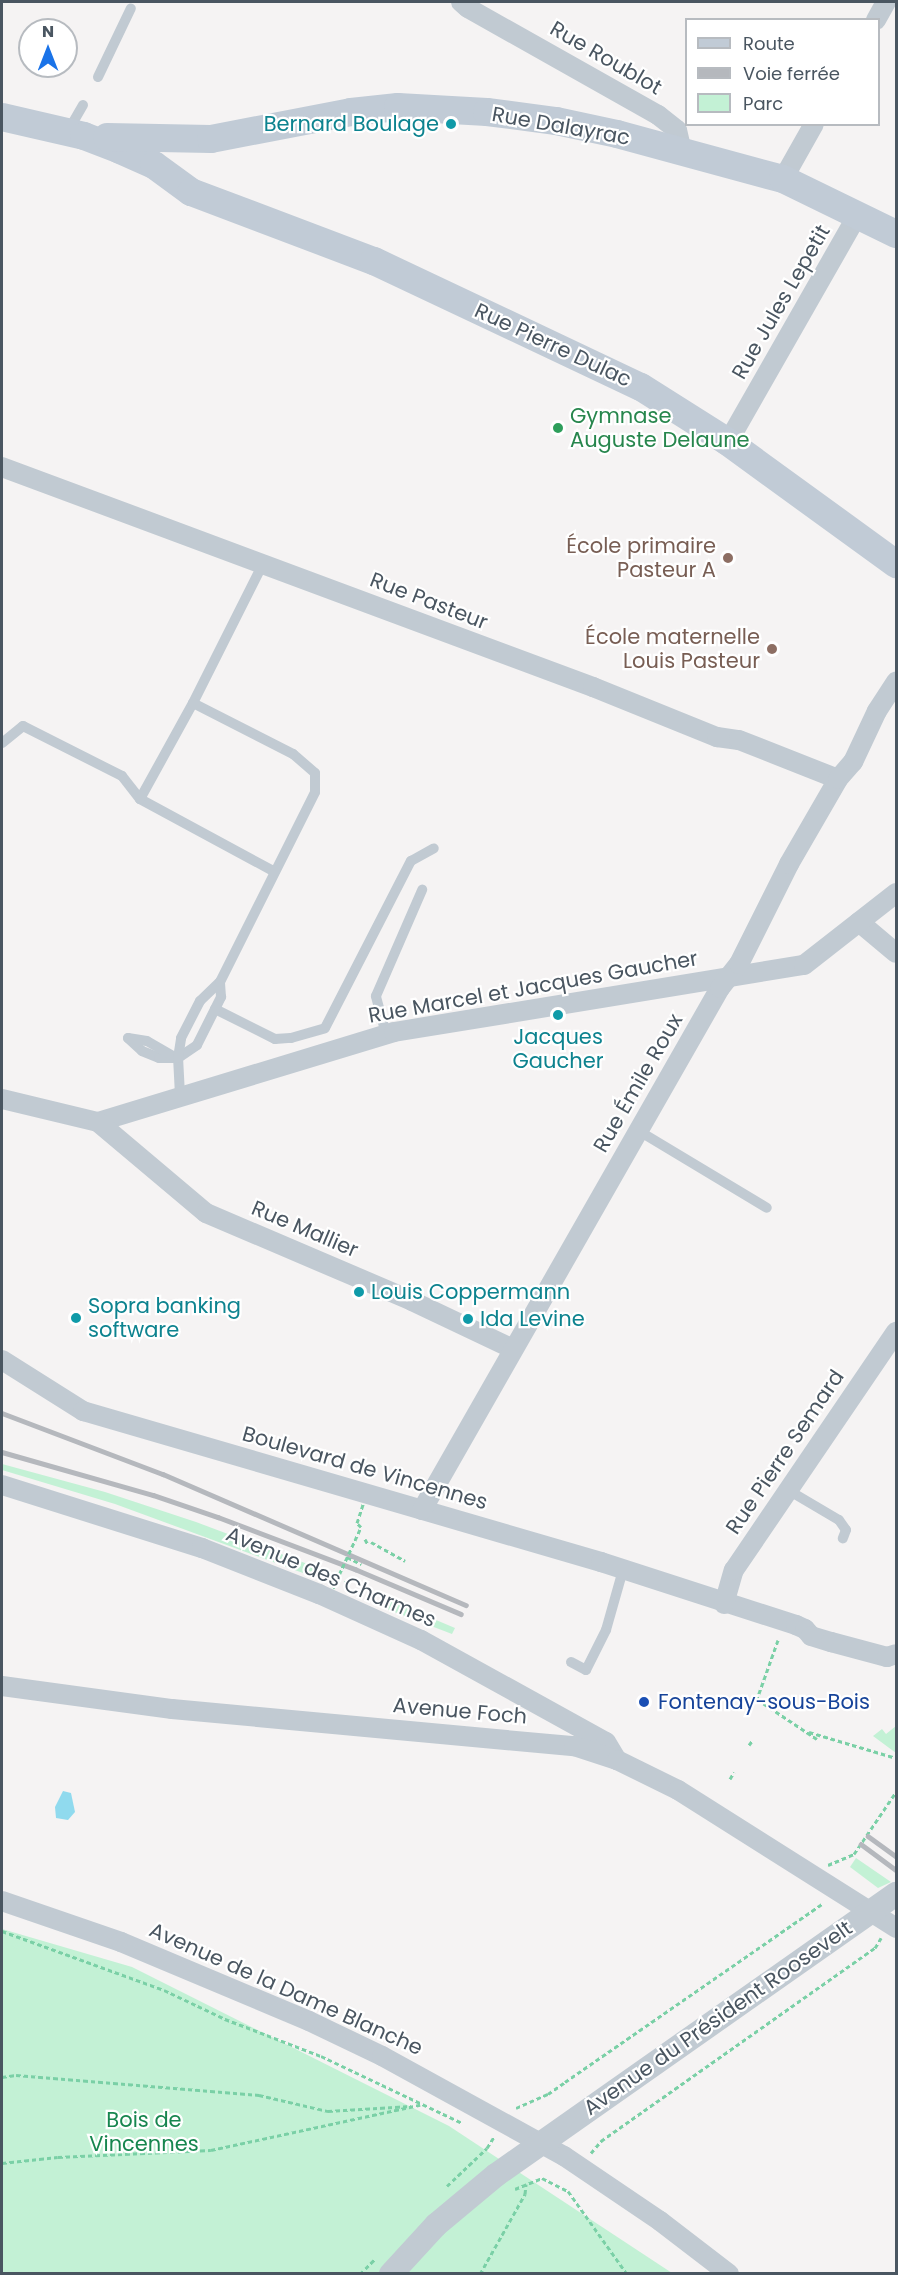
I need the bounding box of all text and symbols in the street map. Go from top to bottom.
street label: Rue Roublot [546,16,666,100]
north arrow [18,18,78,78]
legend [685,18,880,126]
text: N [42,20,54,43]
text: Route [743,31,795,56]
text: Voie ferrée [743,61,840,86]
text: Parc [743,91,783,116]
street label: Rue Dalayrac [490,101,632,151]
place label: Bernard Boulage [264,111,439,137]
marker: Bernard Boulage [444,117,458,131]
street label: Rue Jules Lepetit [727,220,835,384]
street label: Rue Pierre Dulac [471,298,635,392]
place label: Gymnase Auguste Delaune [570,403,750,453]
marker: Gymnase Auguste Delaune [551,421,565,435]
place label: École primaire Pasteur A [566,533,716,583]
marker: École primaire Pasteur A [721,551,735,565]
street label: Rue Pasteur [367,567,491,635]
place label: École maternelle Louis Pasteur [585,624,760,674]
marker: École maternelle Louis Pasteur [765,642,779,656]
street label: Rue Marcel et Jacques Gaucher [366,946,700,1028]
marker: Jacques Gaucher [551,1008,565,1022]
street label: Rue Émile Roux [588,1009,688,1157]
place label: Jacques Gaucher [512,1024,604,1074]
street label: Rue Mallier [248,1195,362,1263]
place label: Louis Coppermann [371,1279,570,1305]
marker: Louis Coppermann [352,1285,366,1299]
place label: Sopra banking software [88,1293,241,1343]
place label: Ida Levine [480,1306,585,1332]
marker: Sopra banking software [69,1311,83,1325]
marker: Ida Levine [461,1312,475,1326]
street label: Rue Pierre Semard [721,1365,849,1539]
street label: Boulevard de Vincennes [240,1421,490,1515]
street label: Avenue des Charmes [222,1521,440,1633]
place label: Fontenay-sous-Bois [658,1689,870,1715]
street label: Avenue Foch [392,1693,528,1729]
marker: Fontenay-sous-Bois [635,1693,653,1711]
street label: Avenue du Président Roosevelt [579,1915,857,2121]
street label: Avenue de la Dame Blanche [145,1917,427,2061]
park label: Bois de Vincennes [89,2107,199,2157]

